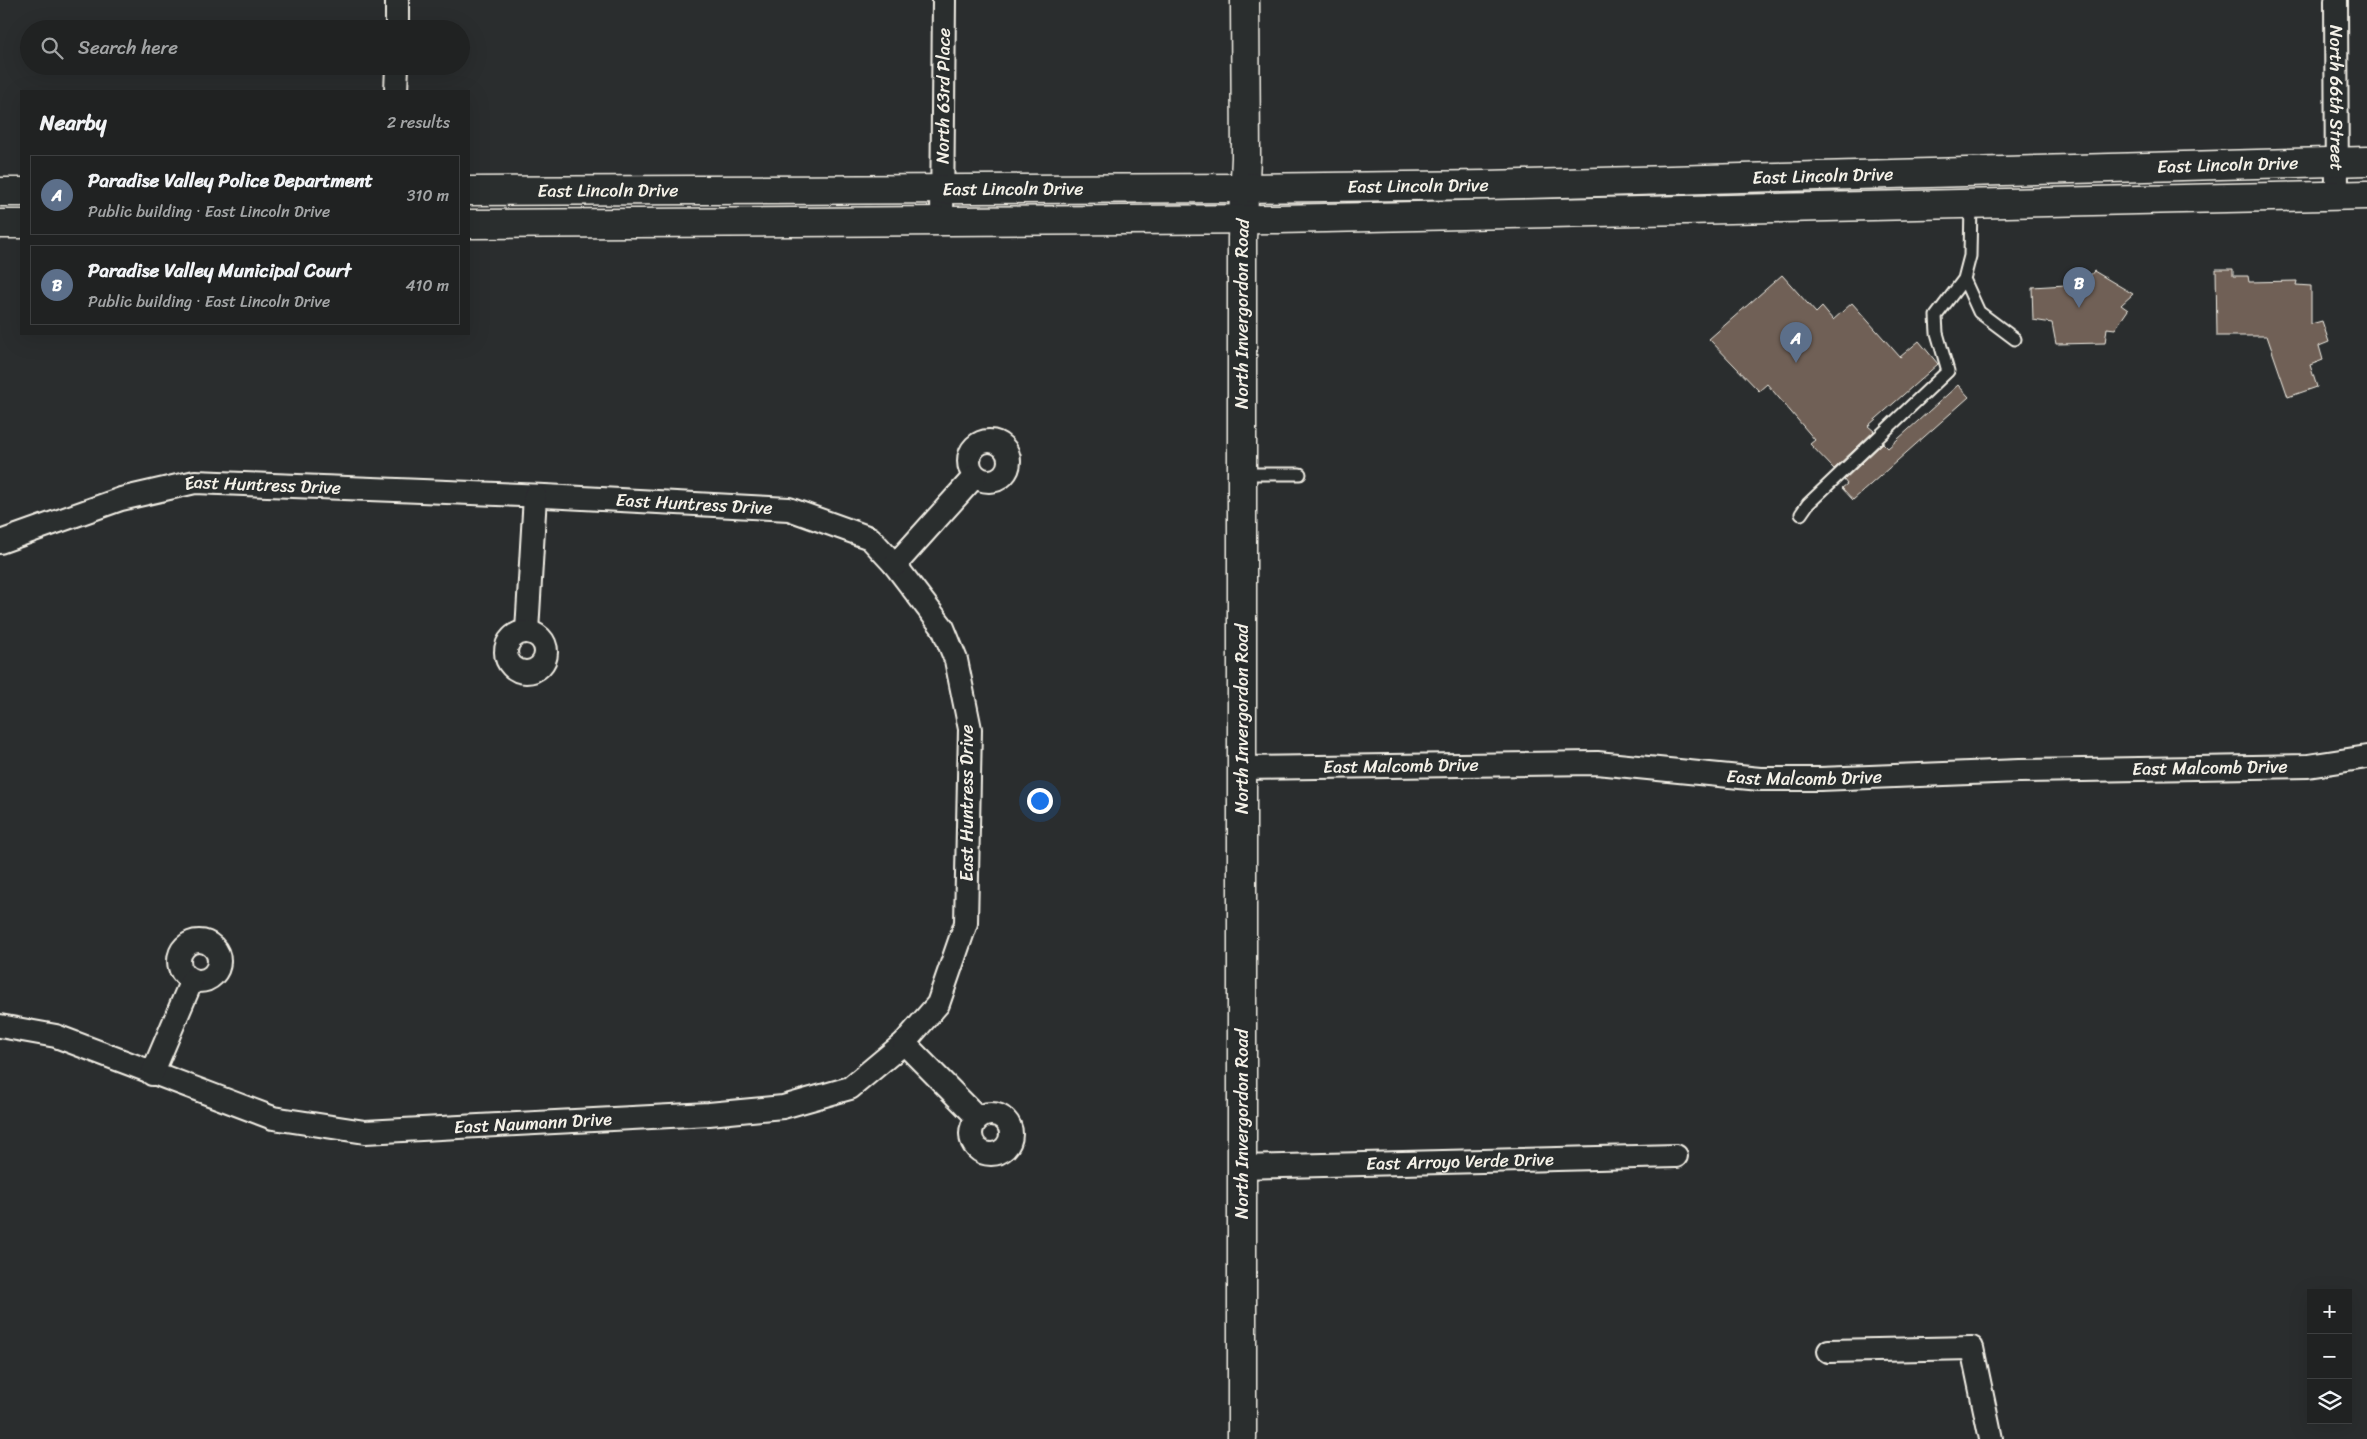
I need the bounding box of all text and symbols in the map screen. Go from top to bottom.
search box [20,20,470,75]
street label: North 66th Street [2320,25,2353,171]
street label: North 63rd Place [927,28,960,164]
text: Search here [78,31,178,64]
icon: search [38,34,66,62]
text: Nearby [40,104,106,142]
text: 2 results [387,108,450,137]
street label: East Lincoln Drive [2157,147,2299,183]
street label: East Lincoln Drive [1752,158,1894,194]
text: Paradise Valley Police Department [88,164,373,197]
street label: East Lincoln Drive [1347,169,1489,203]
street label: East Lincoln Drive [942,173,1084,205]
street label: East Lincoln Drive [537,174,679,207]
text: A [52,181,62,210]
text: 310 m [407,181,449,210]
text: Public building · East Lincoln Drive [88,197,330,226]
street label: North Invergordon Road [1226,217,1259,409]
text: Paradise Valley Municipal Court [88,254,351,287]
pin: B [2063,267,2095,308]
text: B [52,271,62,300]
text: 410 m [406,271,449,300]
text: Public building · East Lincoln Drive [88,287,330,316]
pin: A [1780,322,1812,363]
street label: East Huntress Drive [181,466,342,504]
street label: East Huntress Drive [615,484,773,524]
street label: North Invergordon Road [1226,623,1258,814]
street label: East Huntress Drive [951,724,983,882]
street label: East Malcomb Drive [1323,749,1479,783]
street label: East Malcomb Drive [2132,750,2288,785]
street label: East Malcomb Drive [1725,760,1883,795]
your location [1027,788,1053,814]
street label: North Invergordon Road [1226,1028,1258,1219]
street label: East Naumann Drive [453,1103,613,1143]
street label: East Arroyo Verde Drive [1366,1143,1554,1180]
map controls [2307,1289,2352,1424]
button: + [2307,1289,2352,1334]
button: − [2307,1334,2352,1379]
button: layers [2307,1379,2352,1424]

